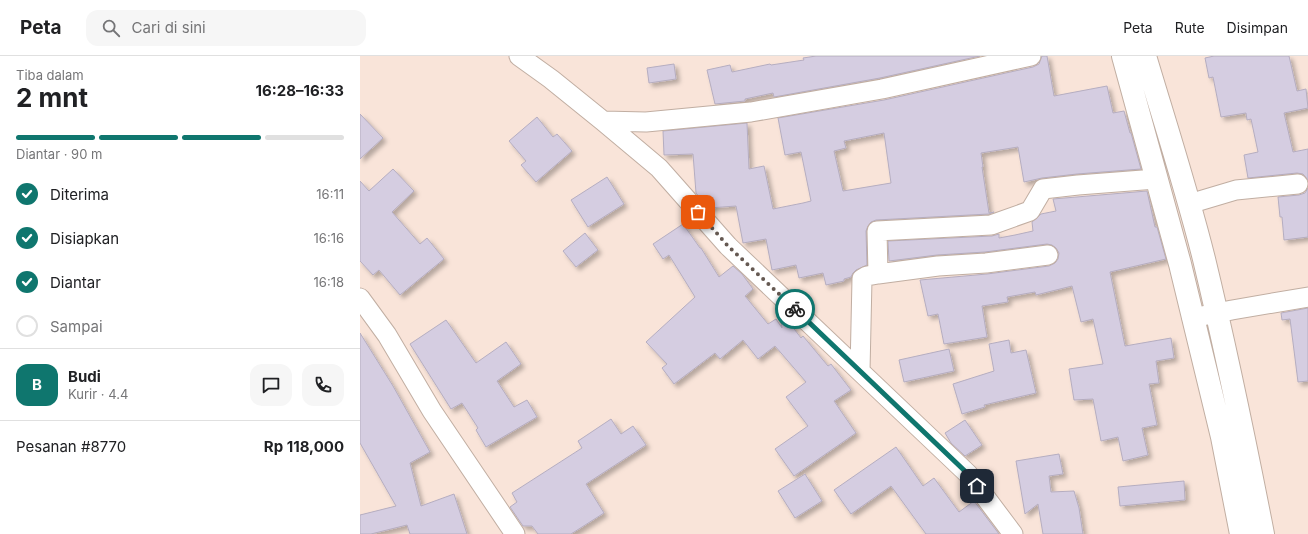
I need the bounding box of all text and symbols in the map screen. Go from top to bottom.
search box [86,10,366,46]
text: Peta [20,16,62,39]
icon: search [100,17,122,39]
text: Cari di sini [132,18,206,37]
text: Peta [1123,19,1153,36]
text: Rute [1175,19,1205,36]
text: Disimpan [1227,19,1288,36]
text: Tiba dalam [16,67,84,83]
text: 16:28–16:33 [255,81,344,100]
text: 2 mnt [16,82,88,113]
text: Diantar · 90 m [16,146,102,162]
icon: check [16,183,38,205]
text: Diterima [50,185,109,204]
text: 16:11 [316,186,344,202]
pin [681,195,715,229]
icon: bag [687,201,709,223]
icon: check [16,227,38,249]
text: Disiapkan [50,229,119,248]
text: 16:16 [314,230,344,246]
icon: check [16,271,38,293]
text: Diantar [50,273,101,292]
text: 16:18 [314,274,344,290]
courier [775,289,815,329]
icon: bike [784,298,806,320]
text: Sampai [50,317,103,336]
button: chat [250,364,292,406]
button: phone [302,364,344,406]
text: Budi [68,367,101,386]
text: B [32,375,42,394]
text: Kurir · 4.4 [68,386,128,402]
text: Pesanan #8770 [16,437,126,456]
text: Rp 118,000 [264,437,344,456]
pin [960,469,994,503]
icon: home [966,475,988,497]

